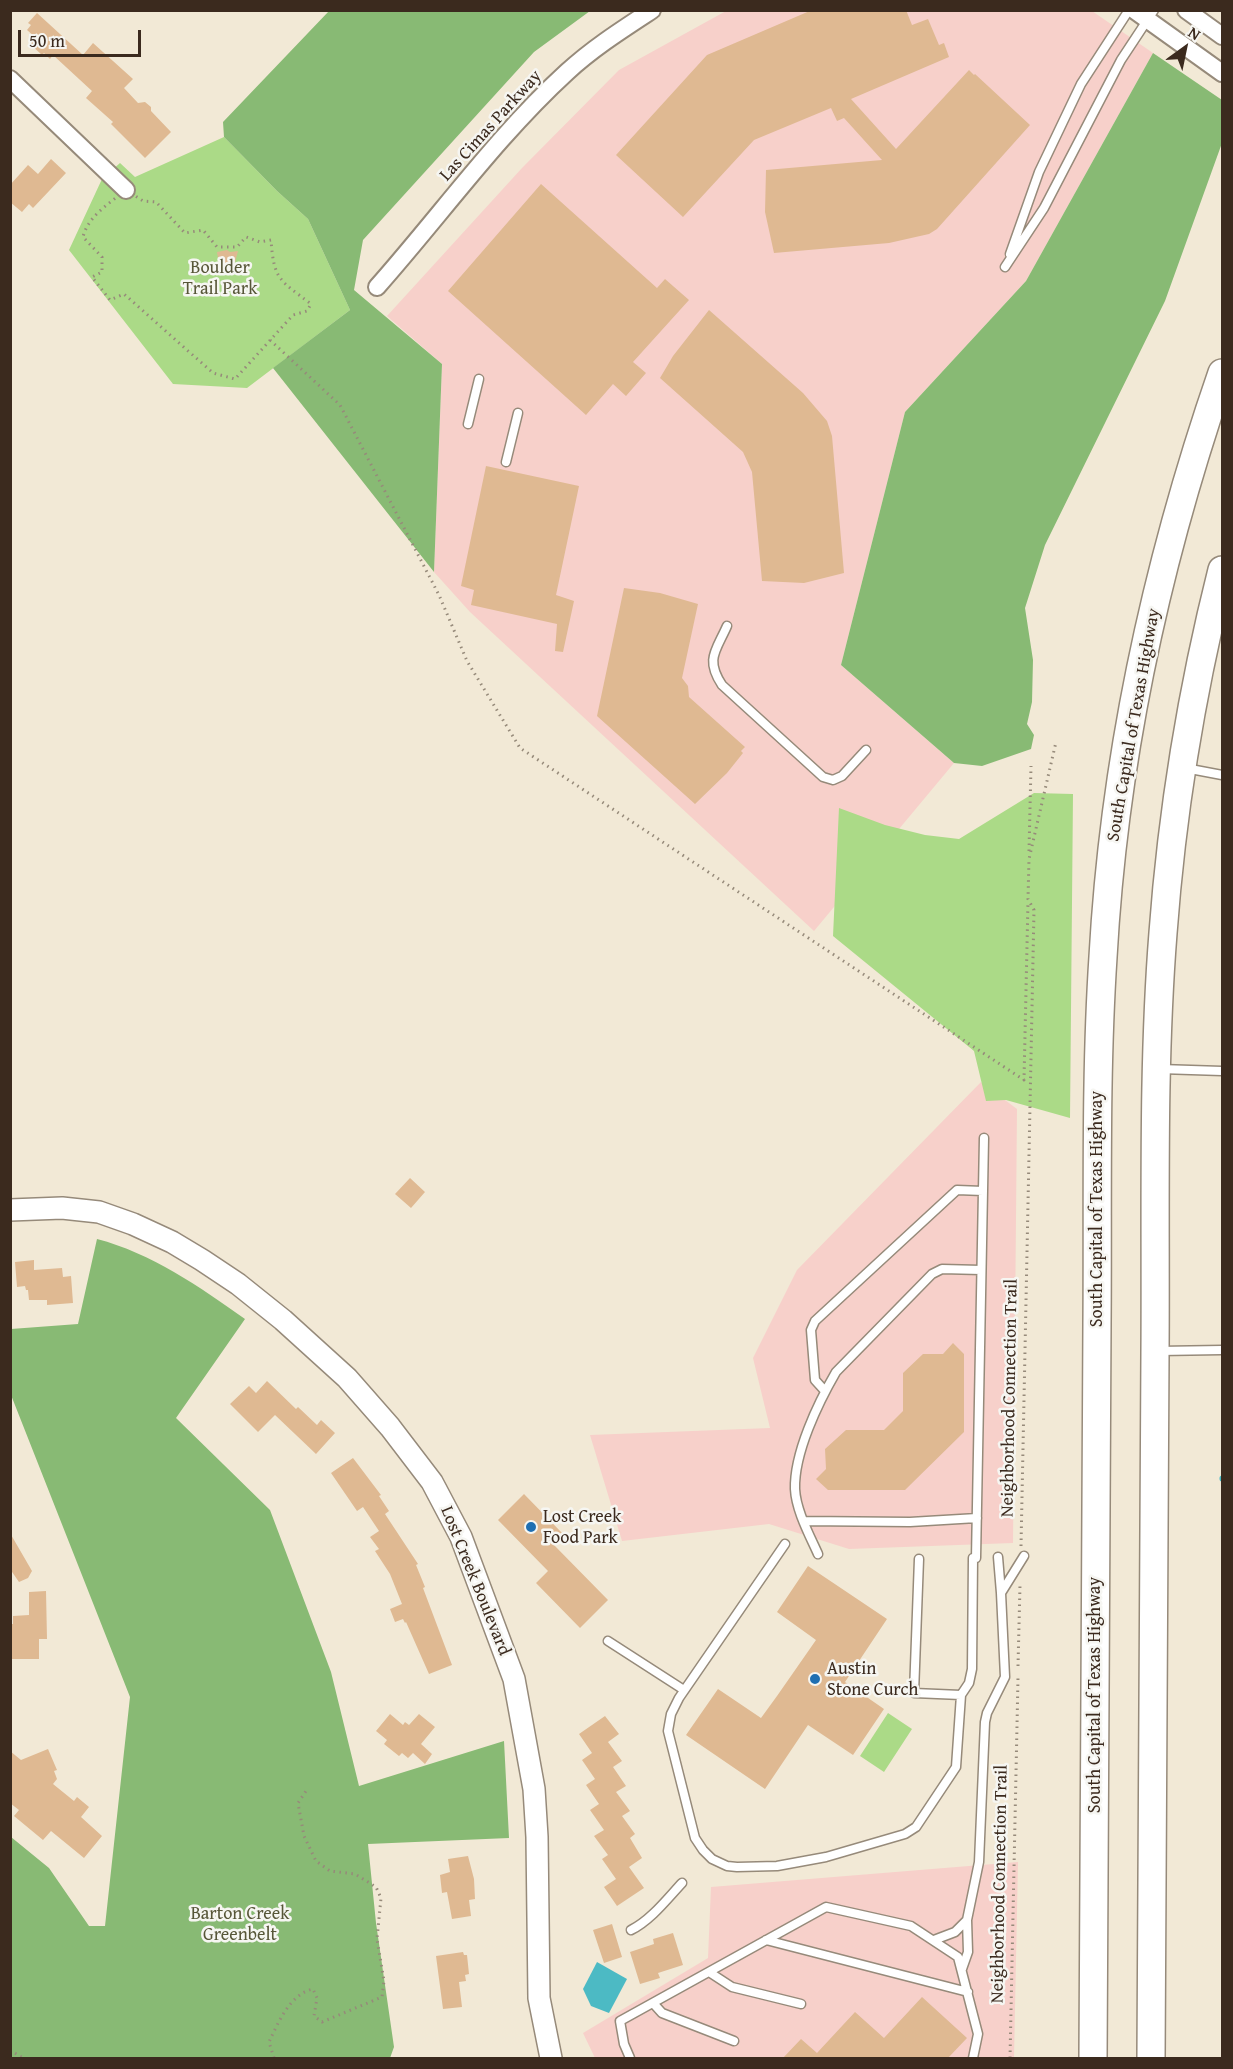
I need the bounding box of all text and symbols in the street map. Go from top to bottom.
scale bar [21,18,144,56]
north arrow [1155,18,1215,78]
text: N [1184,20,1206,46]
text: 50 m [29,27,65,54]
street label: Las Cimas Parkway [435,66,547,186]
park label: Boulder Trail Park [183,257,257,300]
street label: South Capital of Texas Highway [1103,607,1165,843]
street label: South Capital of Texas Highway [1086,1091,1108,1327]
street label: Neighborhood Connection Trail [997,1279,1023,1517]
street label: Lost Creek Boulevard [435,1503,515,1659]
place label: Lost Creek Food Park [543,1506,621,1549]
marker: Lost Creek Food Park [524,1520,538,1534]
street label: South Capital of Texas Highway [1084,1577,1106,1813]
place label: Austin Stone Curch [827,1658,918,1700]
marker: Austin Stone Curch [808,1672,822,1686]
street label: Neighborhood Connection Trail [987,1765,1013,2003]
park label: Barton Creek Greenbelt [191,1903,289,1946]

